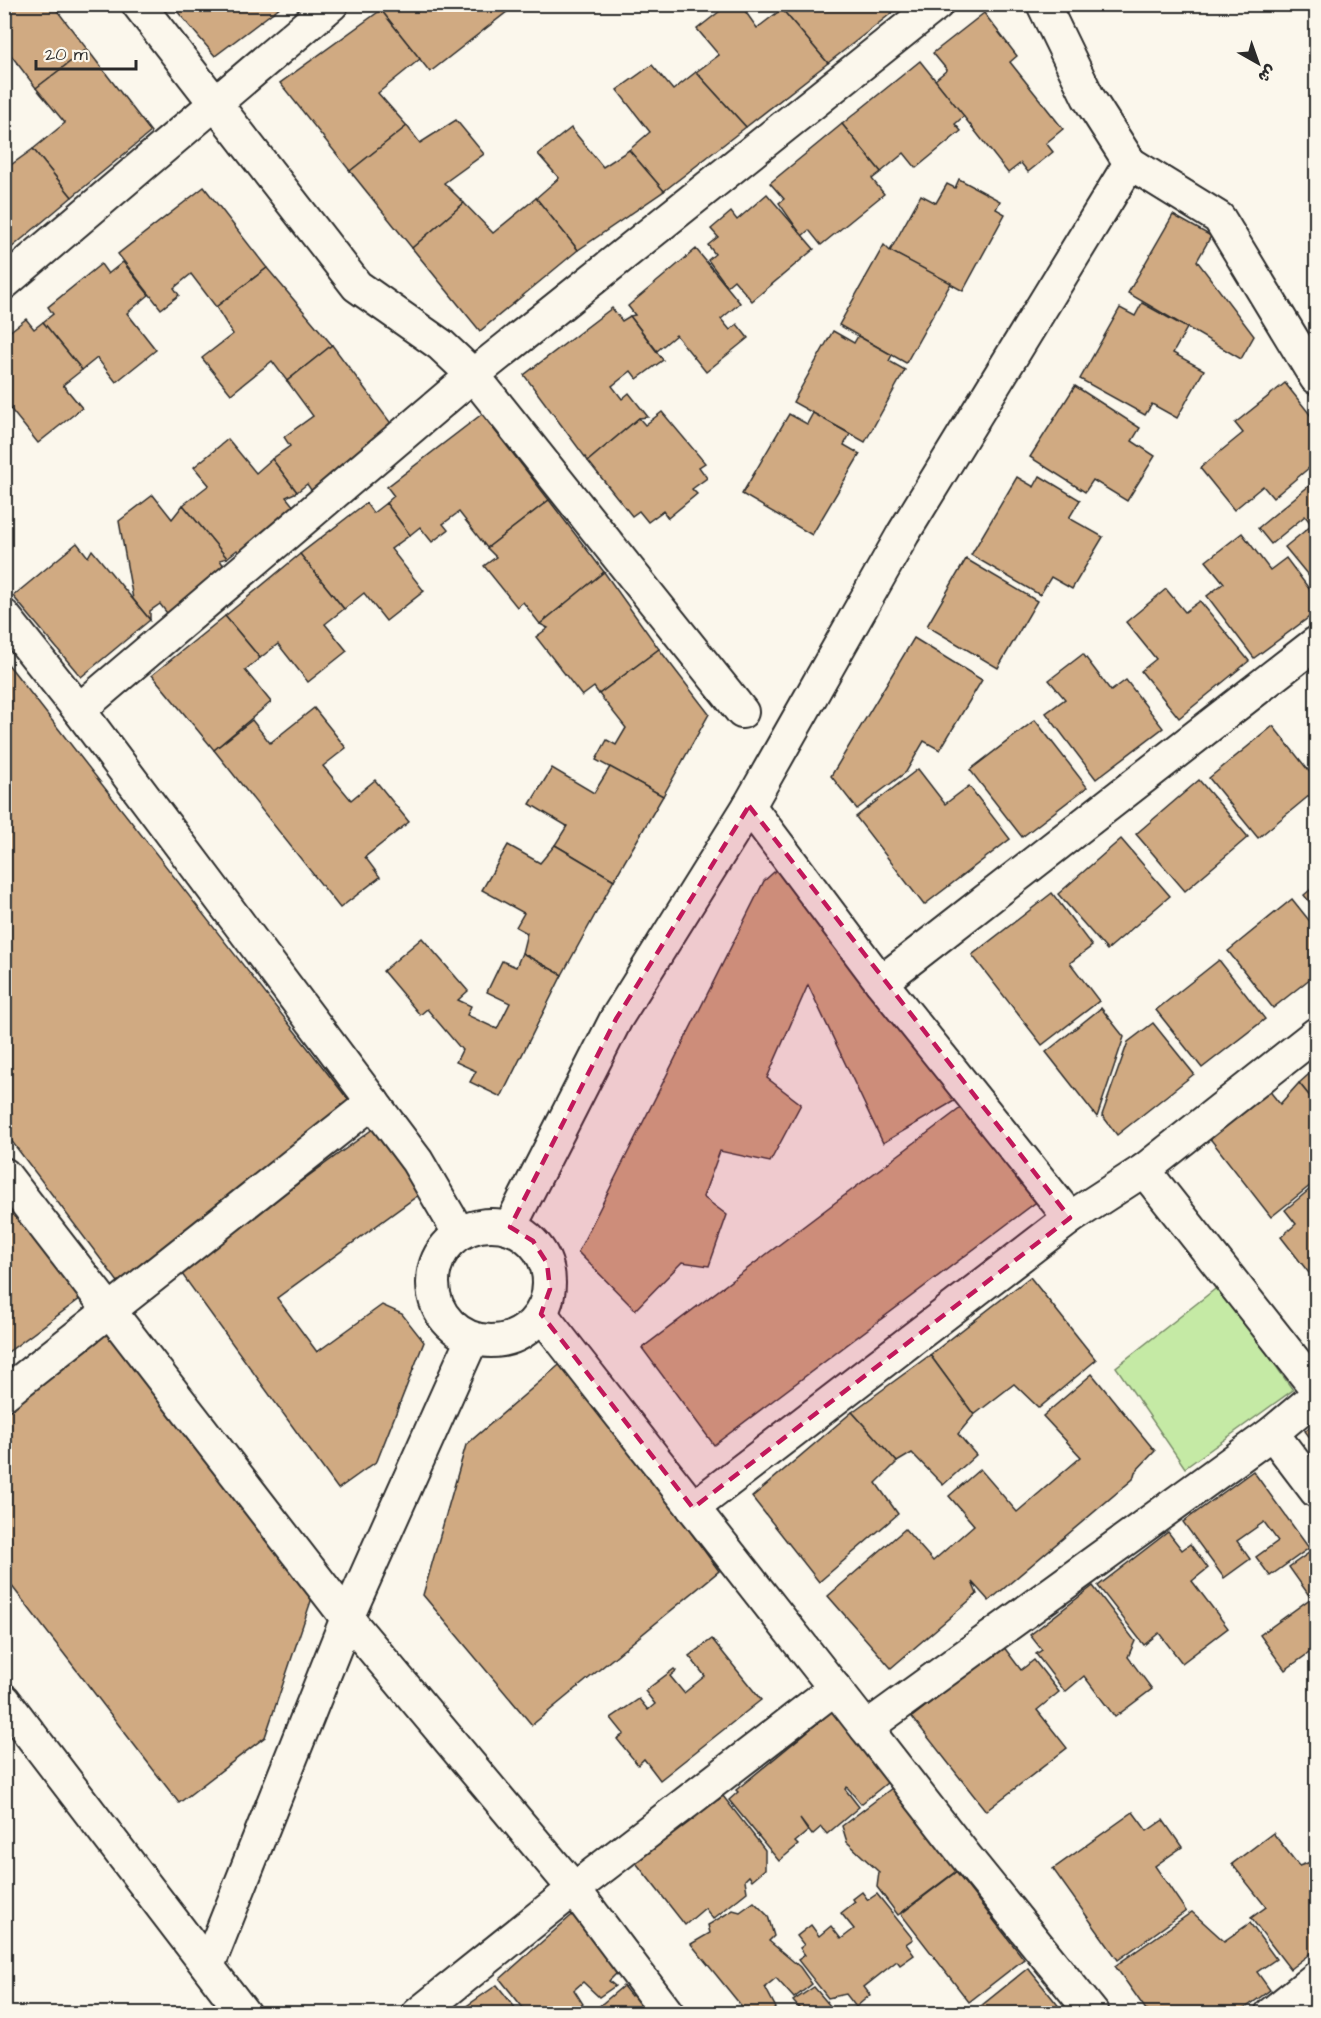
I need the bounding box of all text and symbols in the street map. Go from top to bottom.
scale bar [36,33,136,71]
north arrow [1228,33,1288,93]
text: 20 m [45,42,88,67]
text: ش [1253,60,1281,88]

